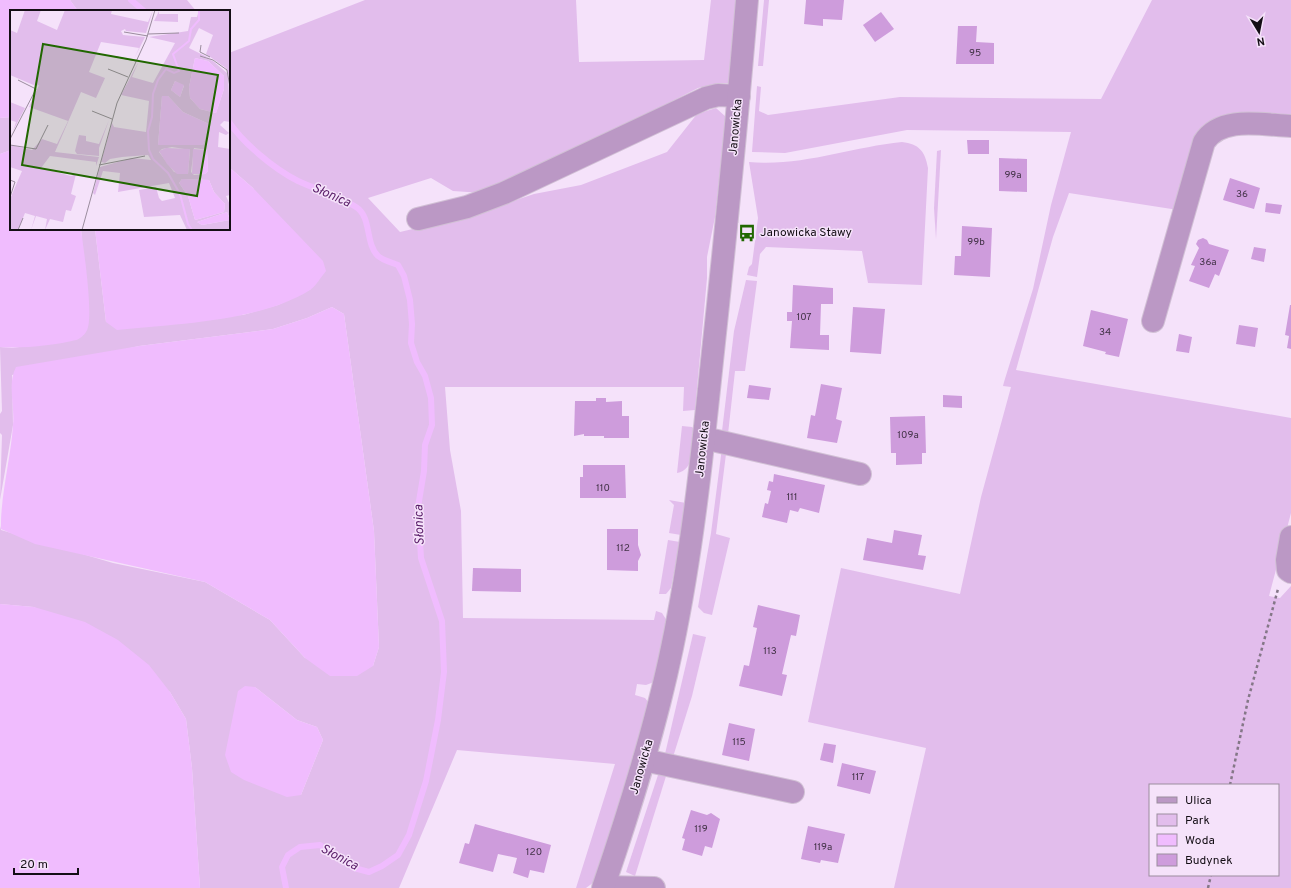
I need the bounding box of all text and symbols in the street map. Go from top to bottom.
inset map [10,10,230,230]
north arrow [1239,12,1279,52]
text: N [1255,33,1266,48]
house number: 95 [969,47,981,60]
street label: Janowicka [726,98,746,156]
house number: 99a [1004,169,1022,182]
water label: Słonica [309,180,353,212]
house number: 36 [1236,188,1248,201]
bus stop icon: Janowicka Stawy [737,223,757,243]
place label: Janowicka Stawy [760,225,852,241]
house number: 99b [967,236,985,249]
house number: 36a [1199,256,1217,269]
house number: 107 [796,311,812,324]
house number: 34 [1099,326,1111,339]
street label: Janowicka [692,420,714,478]
house number: 109a [897,429,919,442]
house number: 110 [596,482,610,495]
house number: 111 [786,491,798,504]
water label: Słonica [411,504,429,546]
house number: 112 [616,542,630,555]
house number: 113 [763,645,777,658]
house number: 115 [732,736,746,749]
street label: Janowicka [627,738,657,796]
house number: 117 [852,771,864,784]
legend [1149,784,1279,876]
text: Ulica [1185,793,1212,809]
text: Park [1185,813,1210,829]
house number: 119 [694,823,708,836]
text: Woda [1185,833,1215,849]
water label: Słonica [317,841,361,875]
house number: 119a [814,841,832,854]
house number: 120 [526,846,542,859]
scale bar [14,850,78,876]
text: Budynek [1185,853,1233,869]
text: 20 m [20,857,48,873]

